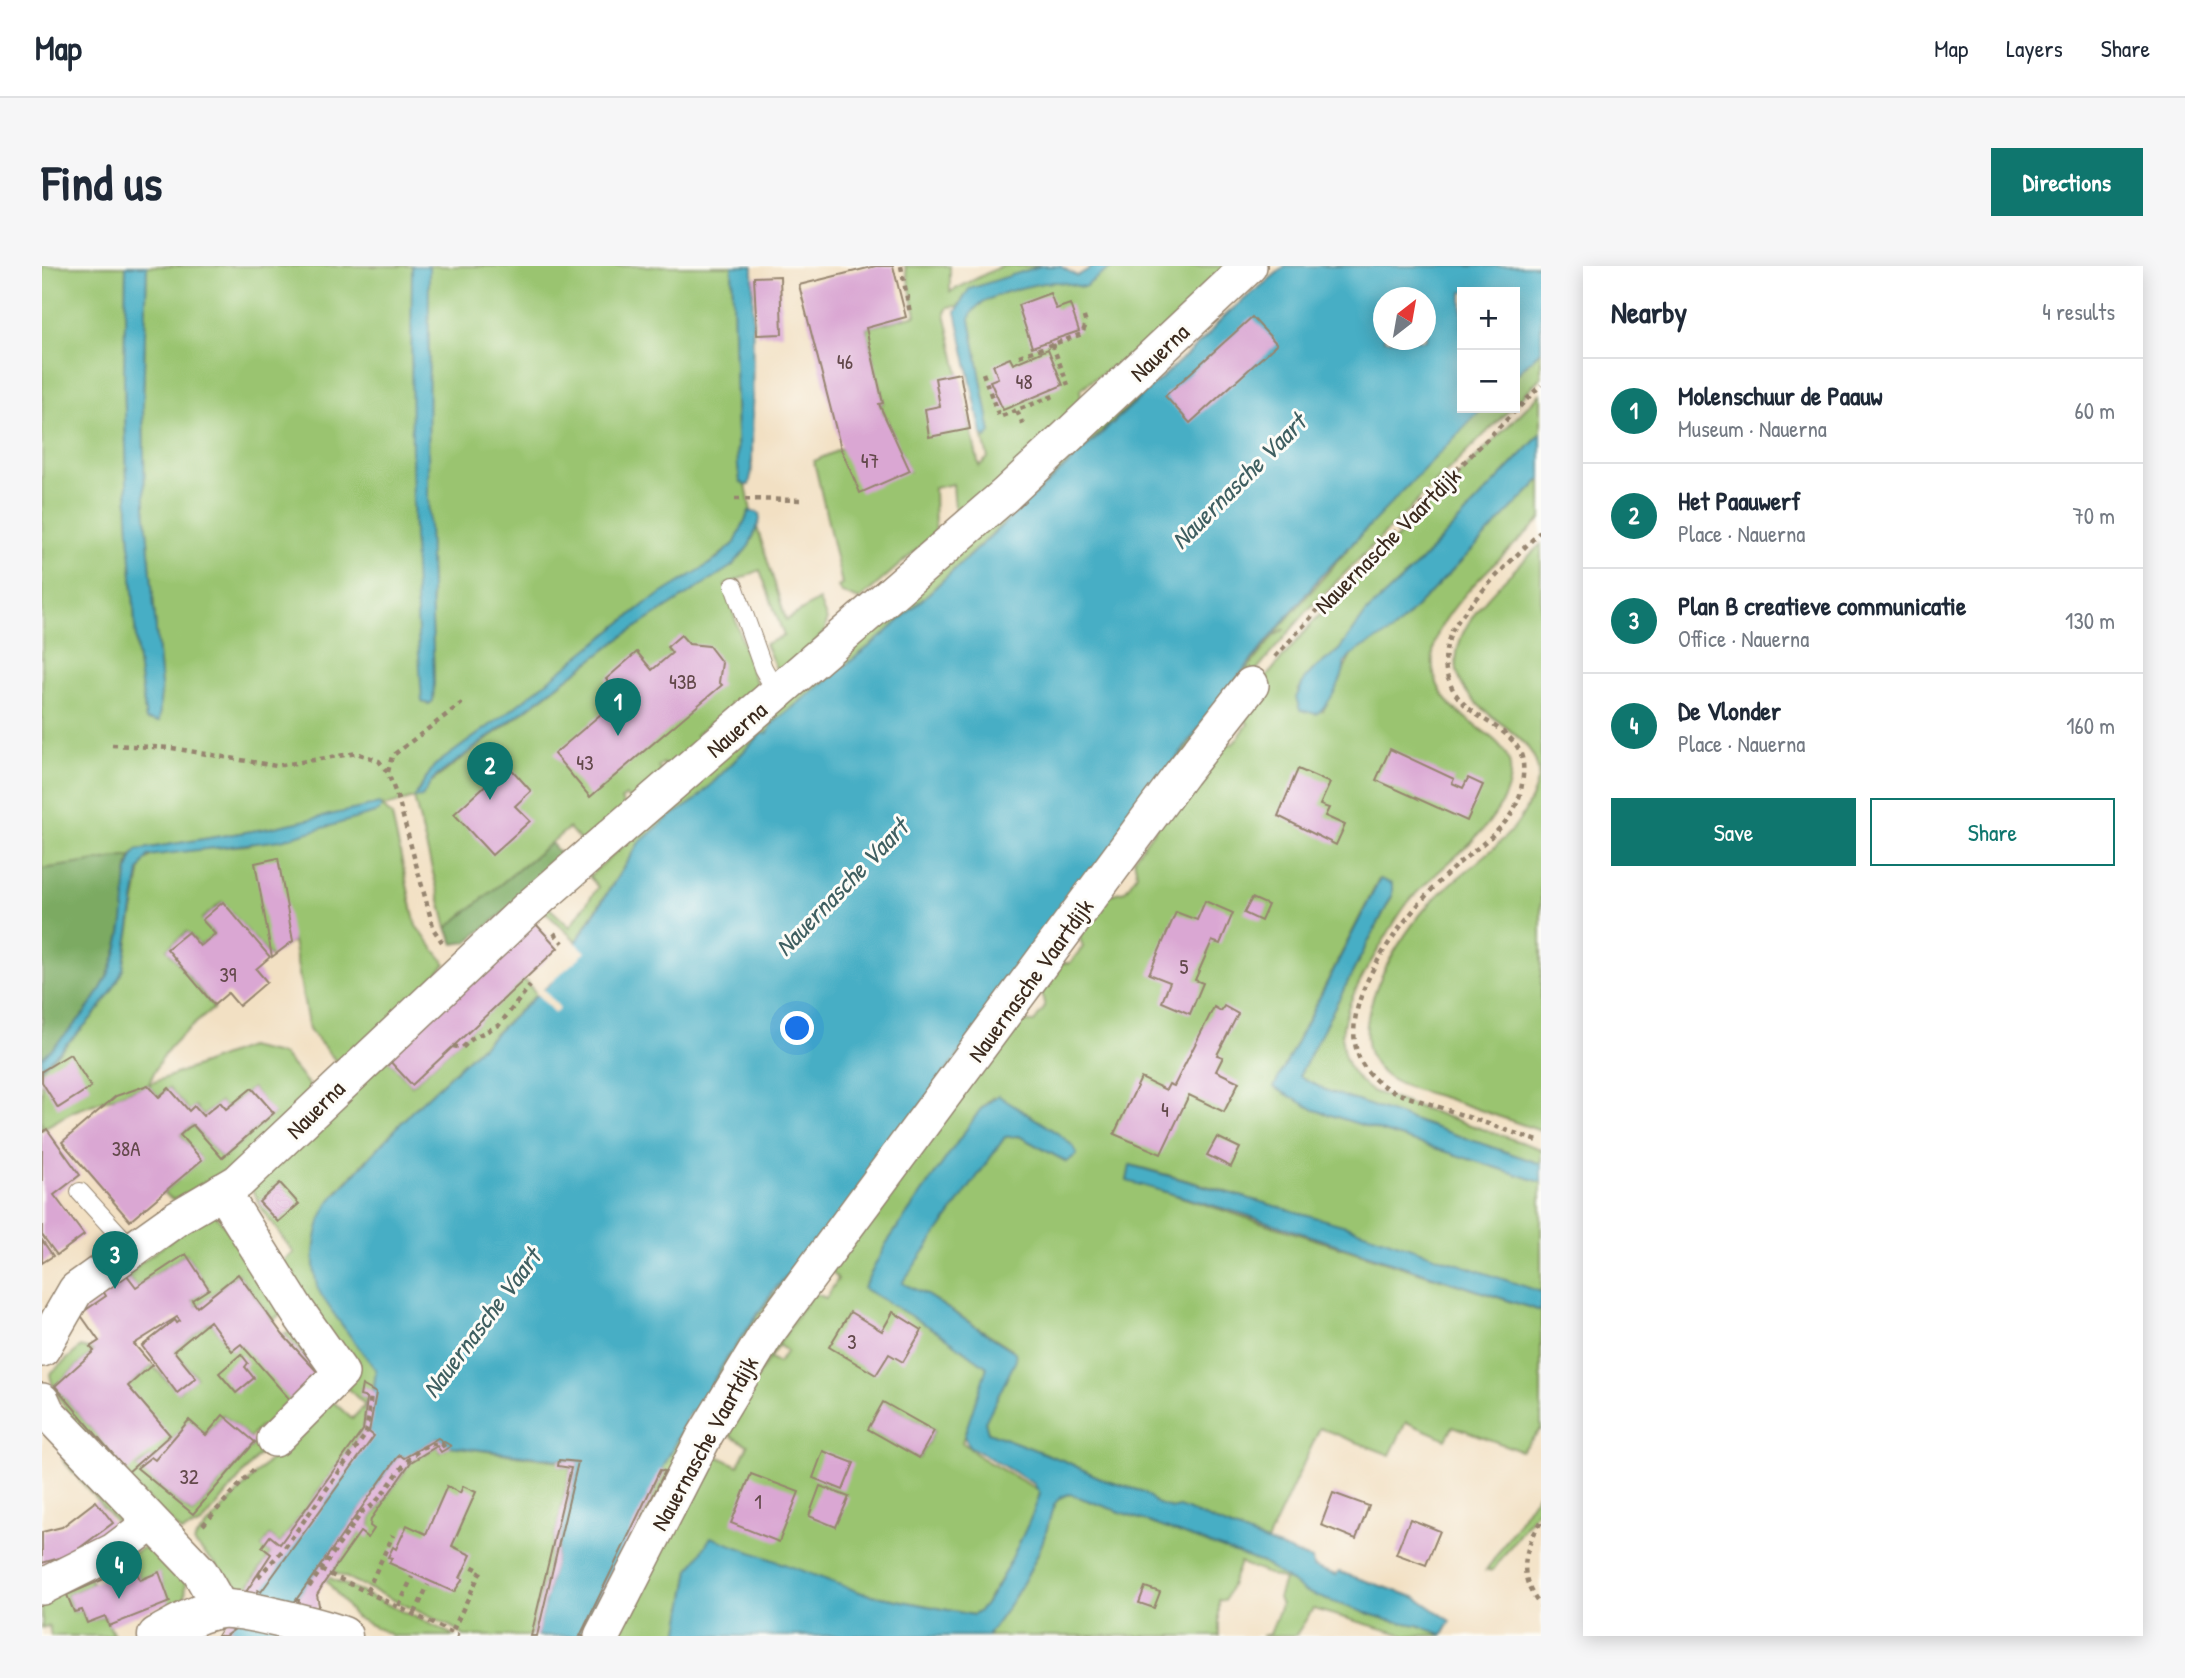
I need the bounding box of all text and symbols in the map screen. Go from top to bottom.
text: Map [35,26,82,70]
text: Map [1934,32,1968,64]
text: Layers [2006,32,2063,64]
text: Share [2101,32,2150,64]
button: Directions [1991,148,2143,216]
text: Find us [42,149,162,215]
north arrow [1373,287,1436,350]
map controls [1457,287,1520,413]
button: + [1457,287,1520,350]
text: Nearby [1611,292,1687,332]
text: 4 results [2042,296,2115,327]
street label: Nauerna [1122,316,1196,388]
house number: 46 [837,347,853,376]
button: − [1457,350,1520,413]
house number: 48 [1016,367,1032,396]
text: Molenschuur de Paauw [1678,378,1883,413]
text: 1 [1630,395,1638,426]
text: 60 m [2075,395,2115,426]
water label: Nauernasche Vaart [1163,403,1316,556]
text: Museum · Nauerna [1678,413,1827,444]
house number: 47 [861,446,879,475]
street label: Nauernasche Vaartdijk [1307,460,1467,620]
text: Het Paauwerf [1678,483,1800,518]
text: 2 [1629,500,1639,531]
text: 70 m [2072,500,2115,531]
text: Place · Nauerna [1678,518,1805,549]
text: Plan B creatieve communicatie [1678,588,1966,623]
text: 3 [1629,605,1639,636]
text: 130 m [2065,605,2115,636]
text: Office · Nauerna [1678,623,1809,654]
house number: 43B [669,667,697,696]
pin: 1 [595,678,641,736]
text: De Vlonder [1678,693,1781,728]
street label: Nauerna [699,694,773,764]
text: 4 [1630,710,1638,741]
text: 160 m [2066,710,2115,741]
text: Place · Nauerna [1678,728,1805,759]
pin: 2 [467,742,513,800]
house number: 43 [576,748,594,777]
button: Save [1611,798,1856,866]
button: Share [1870,798,2115,866]
water label: Nauernasche Vaart [767,808,918,963]
street label: Nauernasche Vaartdijk [960,892,1100,1068]
house number: 5 [1180,952,1189,981]
house number: 39 [219,960,237,989]
your location [780,1011,814,1045]
street label: Nauerna [279,1073,351,1145]
house number: 4 [1161,1095,1169,1124]
house number: 38A [112,1134,140,1163]
pin: 3 [92,1231,138,1289]
water label: Nauernasche Vaart [413,1238,551,1405]
house number: 3 [847,1327,857,1356]
street label: Nauernasche Vaartdijk [643,1350,765,1536]
house number: 32 [179,1462,199,1491]
house number: 1 [754,1487,762,1516]
pin: 4 [96,1541,142,1599]

